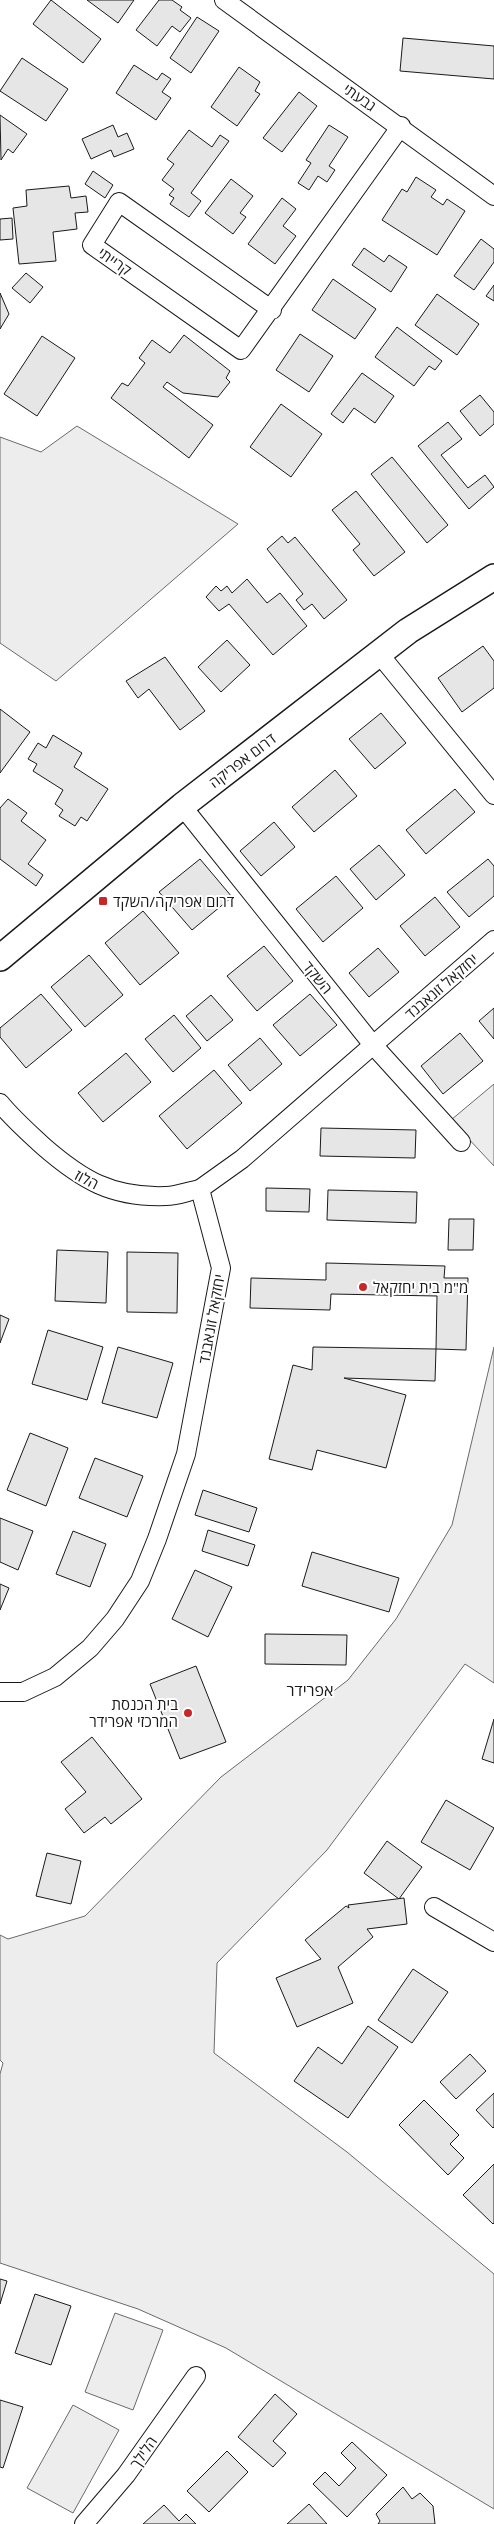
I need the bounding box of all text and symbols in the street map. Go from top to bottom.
street label: גבעתי [340,79,380,115]
street label: קרייתי [94,242,136,280]
street label: דרום אפריקה [204,728,280,792]
place label: דרום אפריקה/השקד [113,891,235,911]
marker: דרום אפריקה/השקד [97,895,109,907]
street label: יחזקאל זונאבנד [400,949,482,1023]
street label: השקד [299,957,337,997]
street label: הלוז [72,1165,102,1193]
street label: יחזקאל זונאבנד [193,1273,229,1365]
place label: מ"מ בית יחזקאל [373,1277,468,1297]
marker: מ"מ בית יחזקאל [357,1281,369,1293]
district label: אפרידר [287,1679,333,1701]
place label: בית הכנסת המרכזי אפרידר [89,1694,178,1731]
marker: בית הכנסת המרכזי אפרידר [182,1707,194,1719]
street label: הלילך [125,2432,161,2472]

